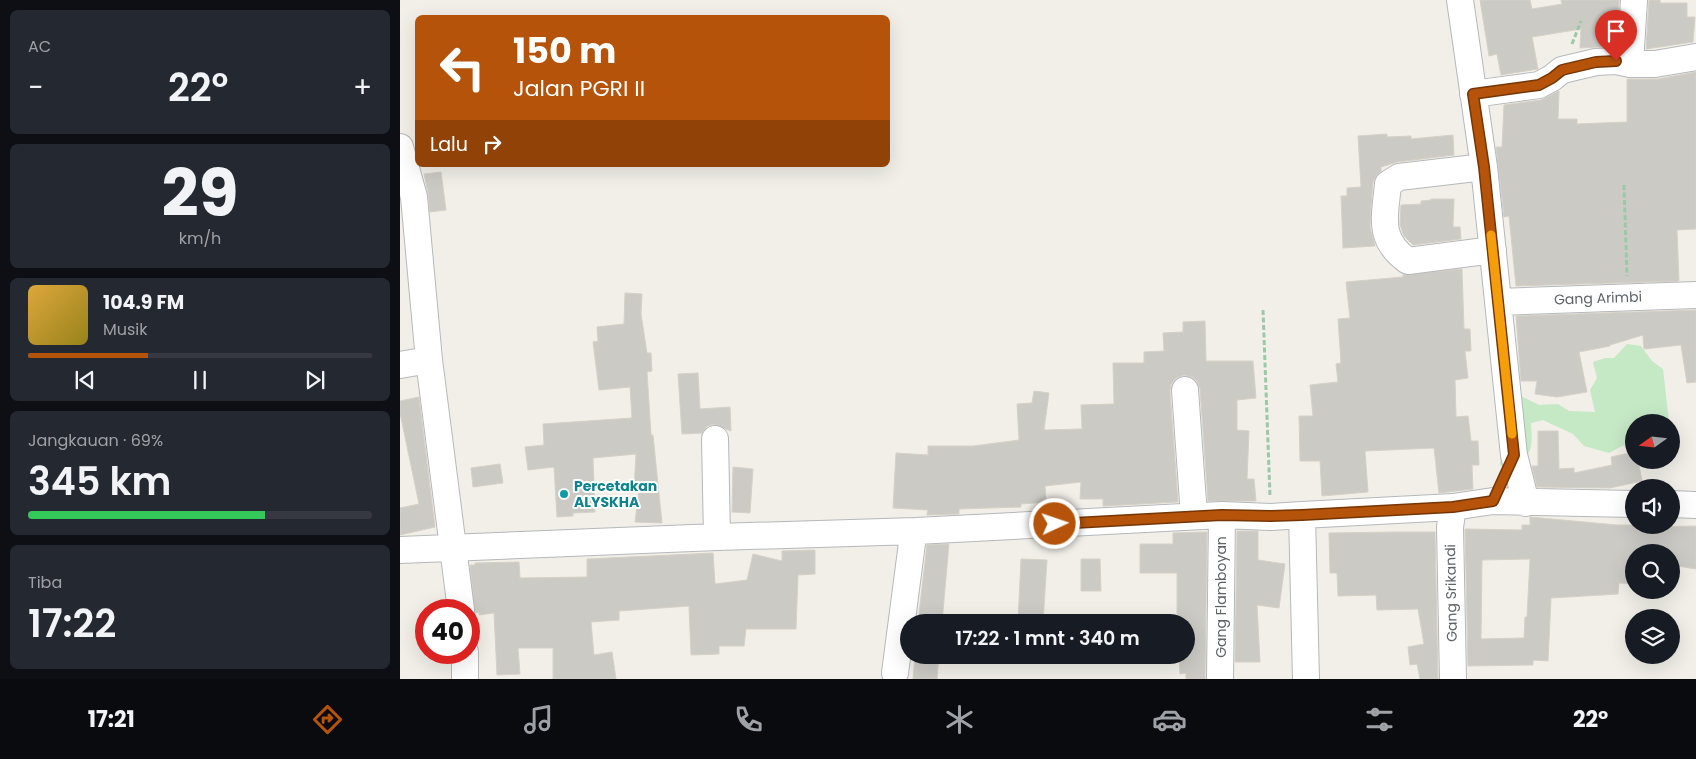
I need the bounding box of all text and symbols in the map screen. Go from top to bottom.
pin [1595,10,1637,61]
icon: arrive [1602,17,1630,45]
text: 150 m [513,26,616,75]
text: AC [28,35,51,58]
icon: left [430,35,495,100]
text: 22° [168,61,228,114]
text: − [28,68,43,107]
text: + [353,68,372,107]
text: Jalan PGRI II [513,73,645,104]
icon: right [478,130,506,158]
text: Lalu [430,131,468,158]
text: 29 [161,148,239,239]
text: km/h [179,227,221,250]
street label: Gang Arimbi [1554,286,1642,310]
text: 104.9 FM [103,289,184,316]
text: Musik [103,318,148,341]
icon: previous [71,366,99,394]
icon: pause [186,366,214,394]
icon: next [301,366,329,394]
north arrow [1625,414,1680,469]
map controls [1625,414,1680,664]
text: Jangkauan · 69% [28,429,163,452]
text: 345 km [28,455,171,508]
place label: Percetakan ALYSKHA [574,476,657,512]
button: sound [1625,479,1680,534]
marker: Percetakan ALYSKHA [558,488,570,500]
position arrow [1028,497,1080,549]
street label: Gang Flamboyan [1211,536,1231,658]
street label: Gang Srikandi [1440,544,1462,642]
button: search [1625,544,1680,599]
text: Tiba [28,571,62,594]
text: 17:22 [28,597,116,650]
speed limit sign: 40 [415,599,480,664]
button: layers [1625,609,1680,664]
text: 17:22 · 1 mnt · 340 m [955,625,1140,652]
icon: directions [310,702,345,737]
icon: music [521,702,556,737]
icon: phone [731,702,766,737]
icon: climate [942,702,977,737]
icon: car [1152,702,1187,737]
icon: filters [1362,702,1397,737]
text: 17:21 [88,704,135,735]
text: 22° [1573,704,1608,735]

